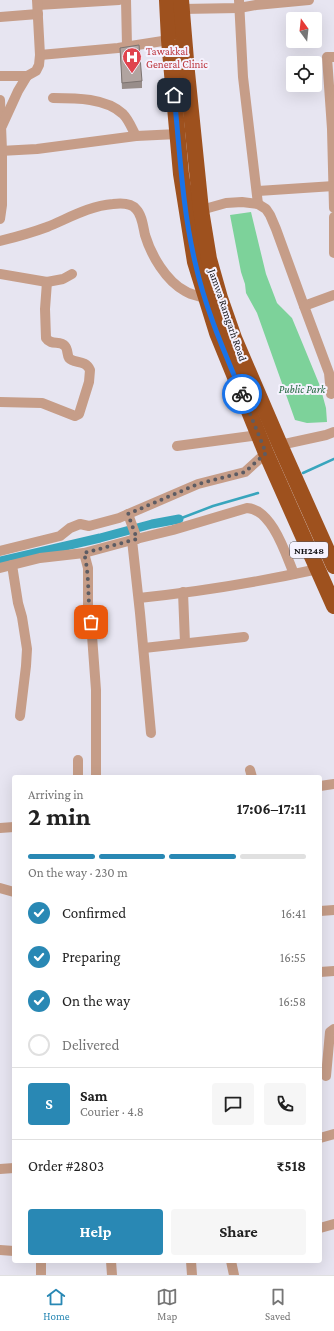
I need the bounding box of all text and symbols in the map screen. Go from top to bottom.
north arrow [286,12,322,48]
map controls [286,12,322,92]
place label: Tawakkal General Clinic [146,45,208,70]
hospital icon: Tawakkal General Clinic [121,46,143,74]
button: locate [286,56,322,92]
pin [157,78,191,112]
icon: home [163,84,185,106]
street label: Jamwa Ramgarh Road [205,266,249,363]
courier [222,374,262,414]
icon: bike [231,383,253,405]
park label: Public Park [279,383,326,395]
road number: NH248 [290,542,328,558]
pin [74,605,108,639]
icon: bag [80,611,102,633]
text: Arriving in [28,787,84,802]
text: 17:06–17:11 [237,801,306,817]
text: 2 min [28,802,91,831]
text: On the way · 230 m [28,865,128,880]
icon: check [28,902,50,924]
text: Confirmed [62,905,126,921]
text: 16:41 [281,906,306,921]
icon: check [28,946,50,968]
text: Preparing [62,949,121,965]
text: 16:55 [280,950,306,965]
icon: check [28,990,50,1012]
text: On the way [62,993,130,1009]
text: 16:58 [279,994,306,1009]
text: Delivered [62,1037,119,1053]
button: chat [212,1083,254,1125]
button: phone [264,1083,306,1125]
text: Sam [80,1088,108,1104]
text: S [45,1096,53,1112]
text: Courier · 4.8 [80,1104,144,1119]
text: Order #2803 [28,1158,104,1174]
text: ₹518 [277,1158,306,1174]
button: Help [28,1209,163,1255]
button: Share [171,1209,306,1255]
tab: Home [43,1286,70,1322]
tab: Map [156,1286,178,1322]
tab: Saved [265,1286,291,1322]

